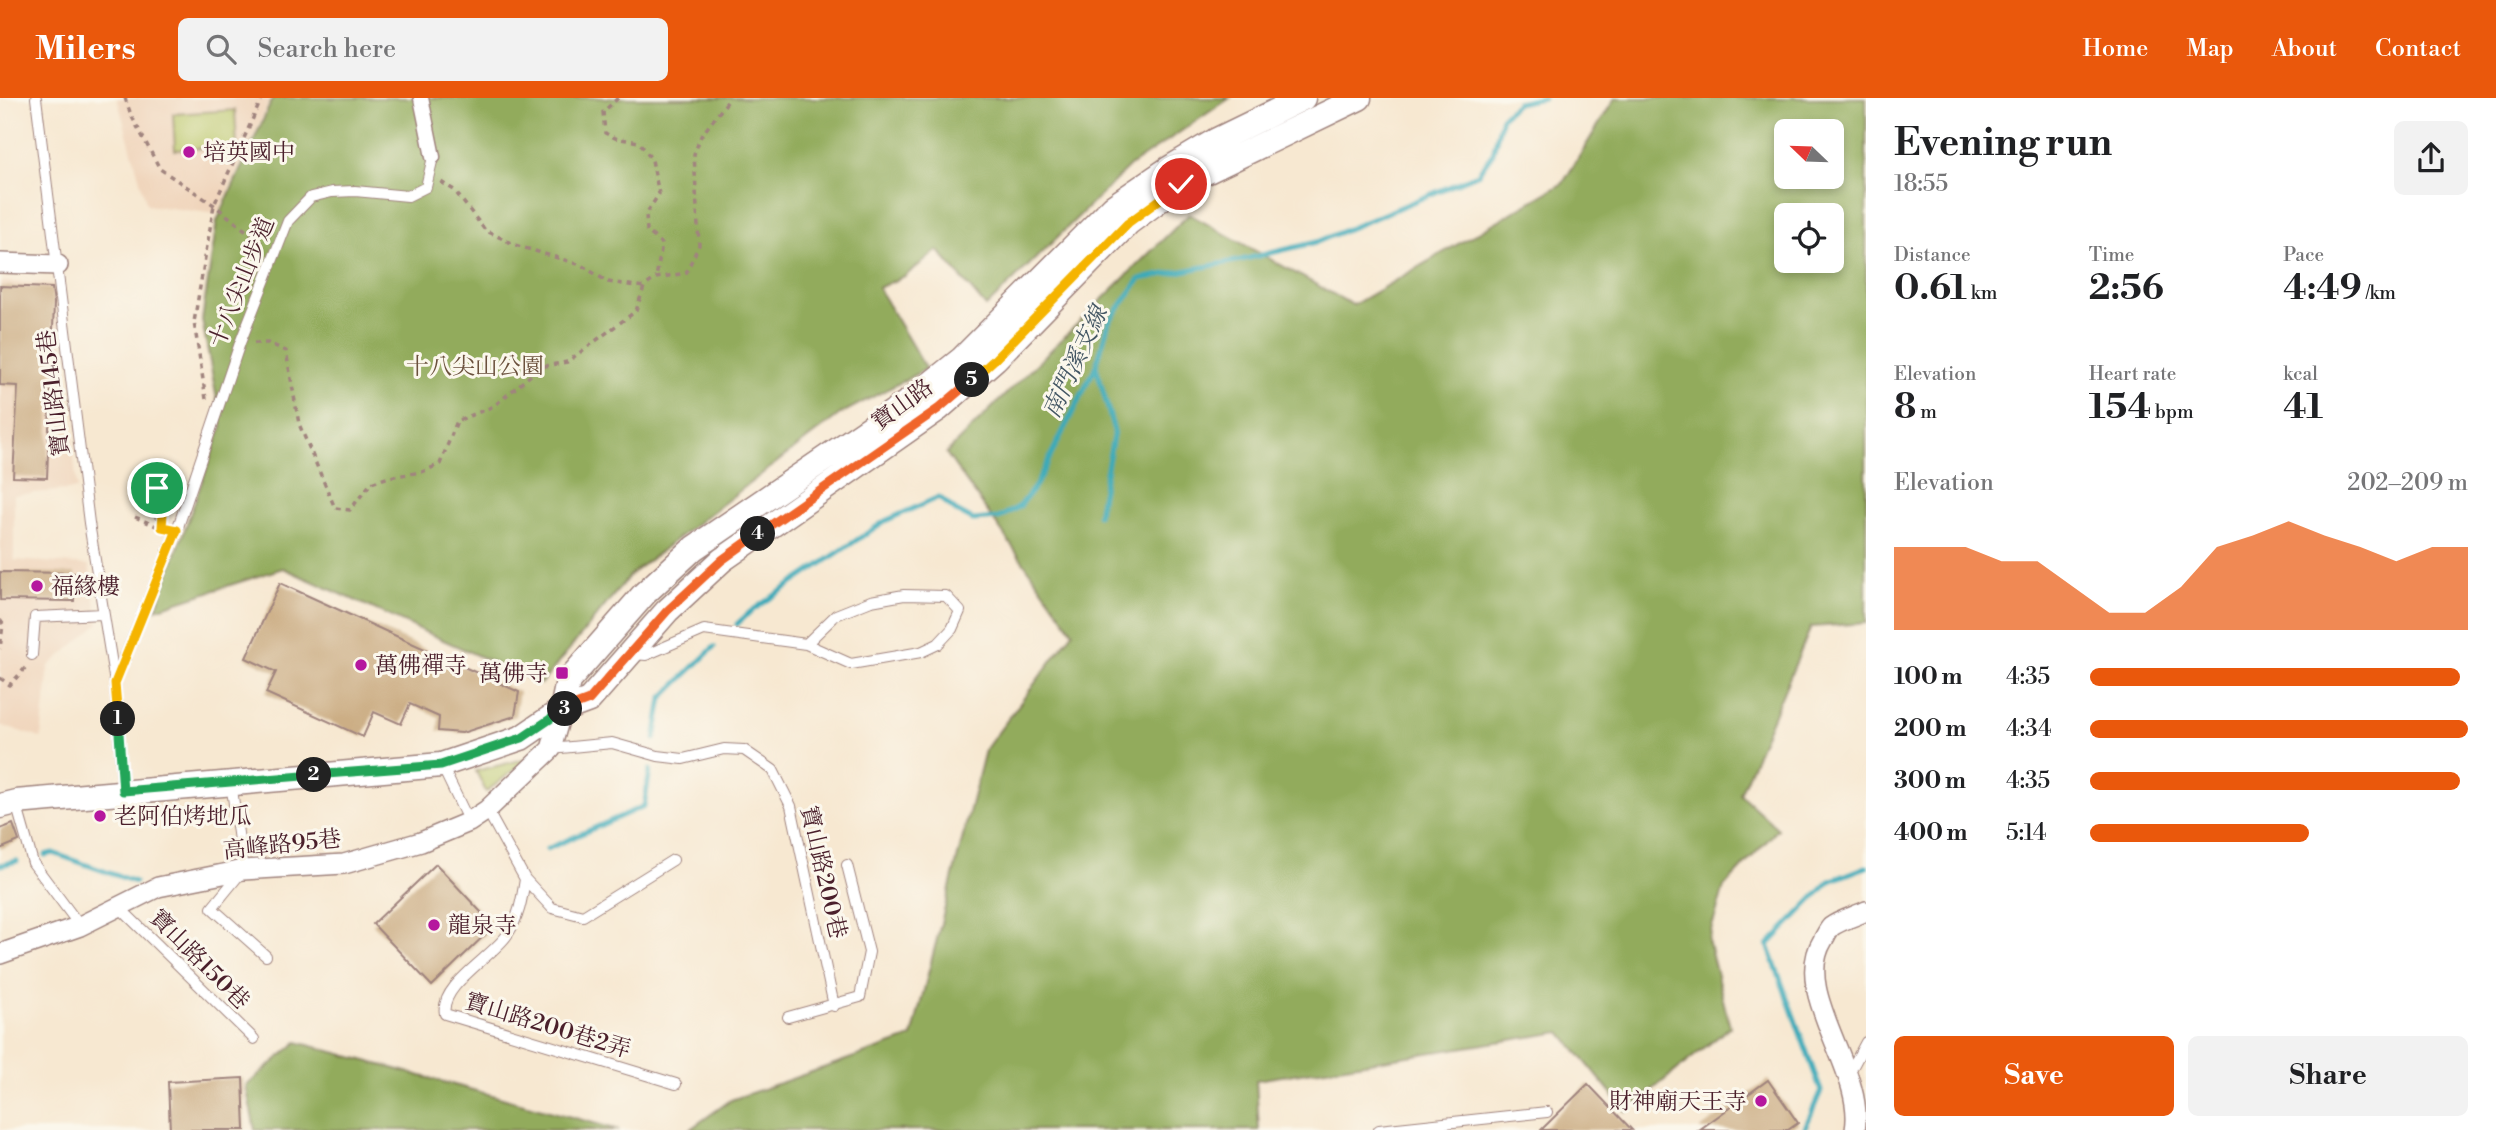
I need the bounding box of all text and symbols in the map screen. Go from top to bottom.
search box [178,18,668,81]
text: Milers [35,29,136,70]
icon: search [202,30,240,68]
text: Search here [258,33,396,65]
text: Home [2083,34,2148,64]
text: Map [2186,34,2234,64]
text: About [2272,34,2337,64]
text: Contact [2375,34,2461,64]
north arrow [1774,119,1844,189]
map controls [1774,119,1844,273]
text: Evening run [1894,120,2112,167]
button: share [2394,121,2468,195]
place label: 培英國中 [203,139,295,167]
marker: 培英國中 [181,144,197,160]
pin [1151,154,1211,214]
icon: check [1162,165,1200,203]
text: 18:55 [1894,170,1948,198]
button: locate [1774,203,1844,273]
street label: 十八尖山步道 [203,213,281,352]
text: Distance [1894,243,1971,267]
text: Time [2089,243,2134,267]
text: Pace [2283,243,2324,267]
text: 0.61 [1894,267,1967,310]
text: 2:56 [2089,267,2164,310]
text: 4:49 [2283,267,2362,310]
text: km [1967,281,1997,305]
text: /km [2362,281,2396,305]
water label: 南門溪支線 [1037,299,1116,423]
street label: 寶山路145巷 [32,328,76,458]
park label: 十八尖山公園 [406,353,544,381]
pin: 5 [954,362,990,398]
text: Elevation [1894,362,1976,386]
text: Heart rate [2089,362,2176,386]
text: kcal [2283,362,2318,386]
text: 5 [966,367,977,391]
street label: 寶山路 [866,373,939,436]
text: 8 [1894,386,1916,429]
text: 154 [2089,386,2151,429]
text: 41 [2283,386,2323,429]
text: m [1916,400,1937,424]
text: bpm [2151,400,2194,424]
pin [127,458,187,518]
icon: arrive [138,469,176,507]
text: Elevation [1894,469,1994,497]
text: 202–209 m [2347,469,2468,497]
pin: 4 [740,516,776,551]
text: 4 [751,521,764,545]
place label: 福緣樓 [51,573,120,601]
marker: 福緣樓 [29,578,45,594]
place label: 萬佛禪寺 [375,652,467,680]
marker: 萬佛禪寺 [353,657,369,673]
place label: 萬佛寺 [479,660,548,688]
text: 100 m [1894,663,1962,691]
text: 4:35 [2006,663,2050,691]
marker: 萬佛寺 [554,665,570,681]
pin: 3 [548,692,582,726]
text: 3 [559,696,570,720]
pin: 1 [100,702,136,736]
text: 1 [113,706,122,730]
text: 200 m [1894,715,1966,743]
text: 4:34 [2006,715,2052,743]
pin: 2 [296,758,332,792]
text: 2 [308,762,319,786]
text: 300 m [1894,767,1966,795]
text: 4:35 [2006,767,2050,795]
place label: 老阿伯烤地瓜 [114,803,252,831]
street label: 寶山路200巷 [794,803,852,941]
marker: 老阿伯烤地瓜 [92,808,108,824]
text: 400 m [1894,819,1967,847]
text: 5:14 [2006,819,2047,847]
street label: 高峰路95巷 [222,825,343,865]
street label: 寶山路150巷 [143,904,255,1016]
place label: 龍泉寺 [448,912,517,940]
marker: 龍泉寺 [426,917,442,933]
street label: 寶山路200巷2弄 [462,987,634,1064]
button: Save [1894,1036,2174,1116]
button: Share [2188,1036,2468,1116]
place label: 財神廟天王寺 [1609,1088,1747,1116]
marker: 財神廟天王寺 [1753,1093,1769,1109]

